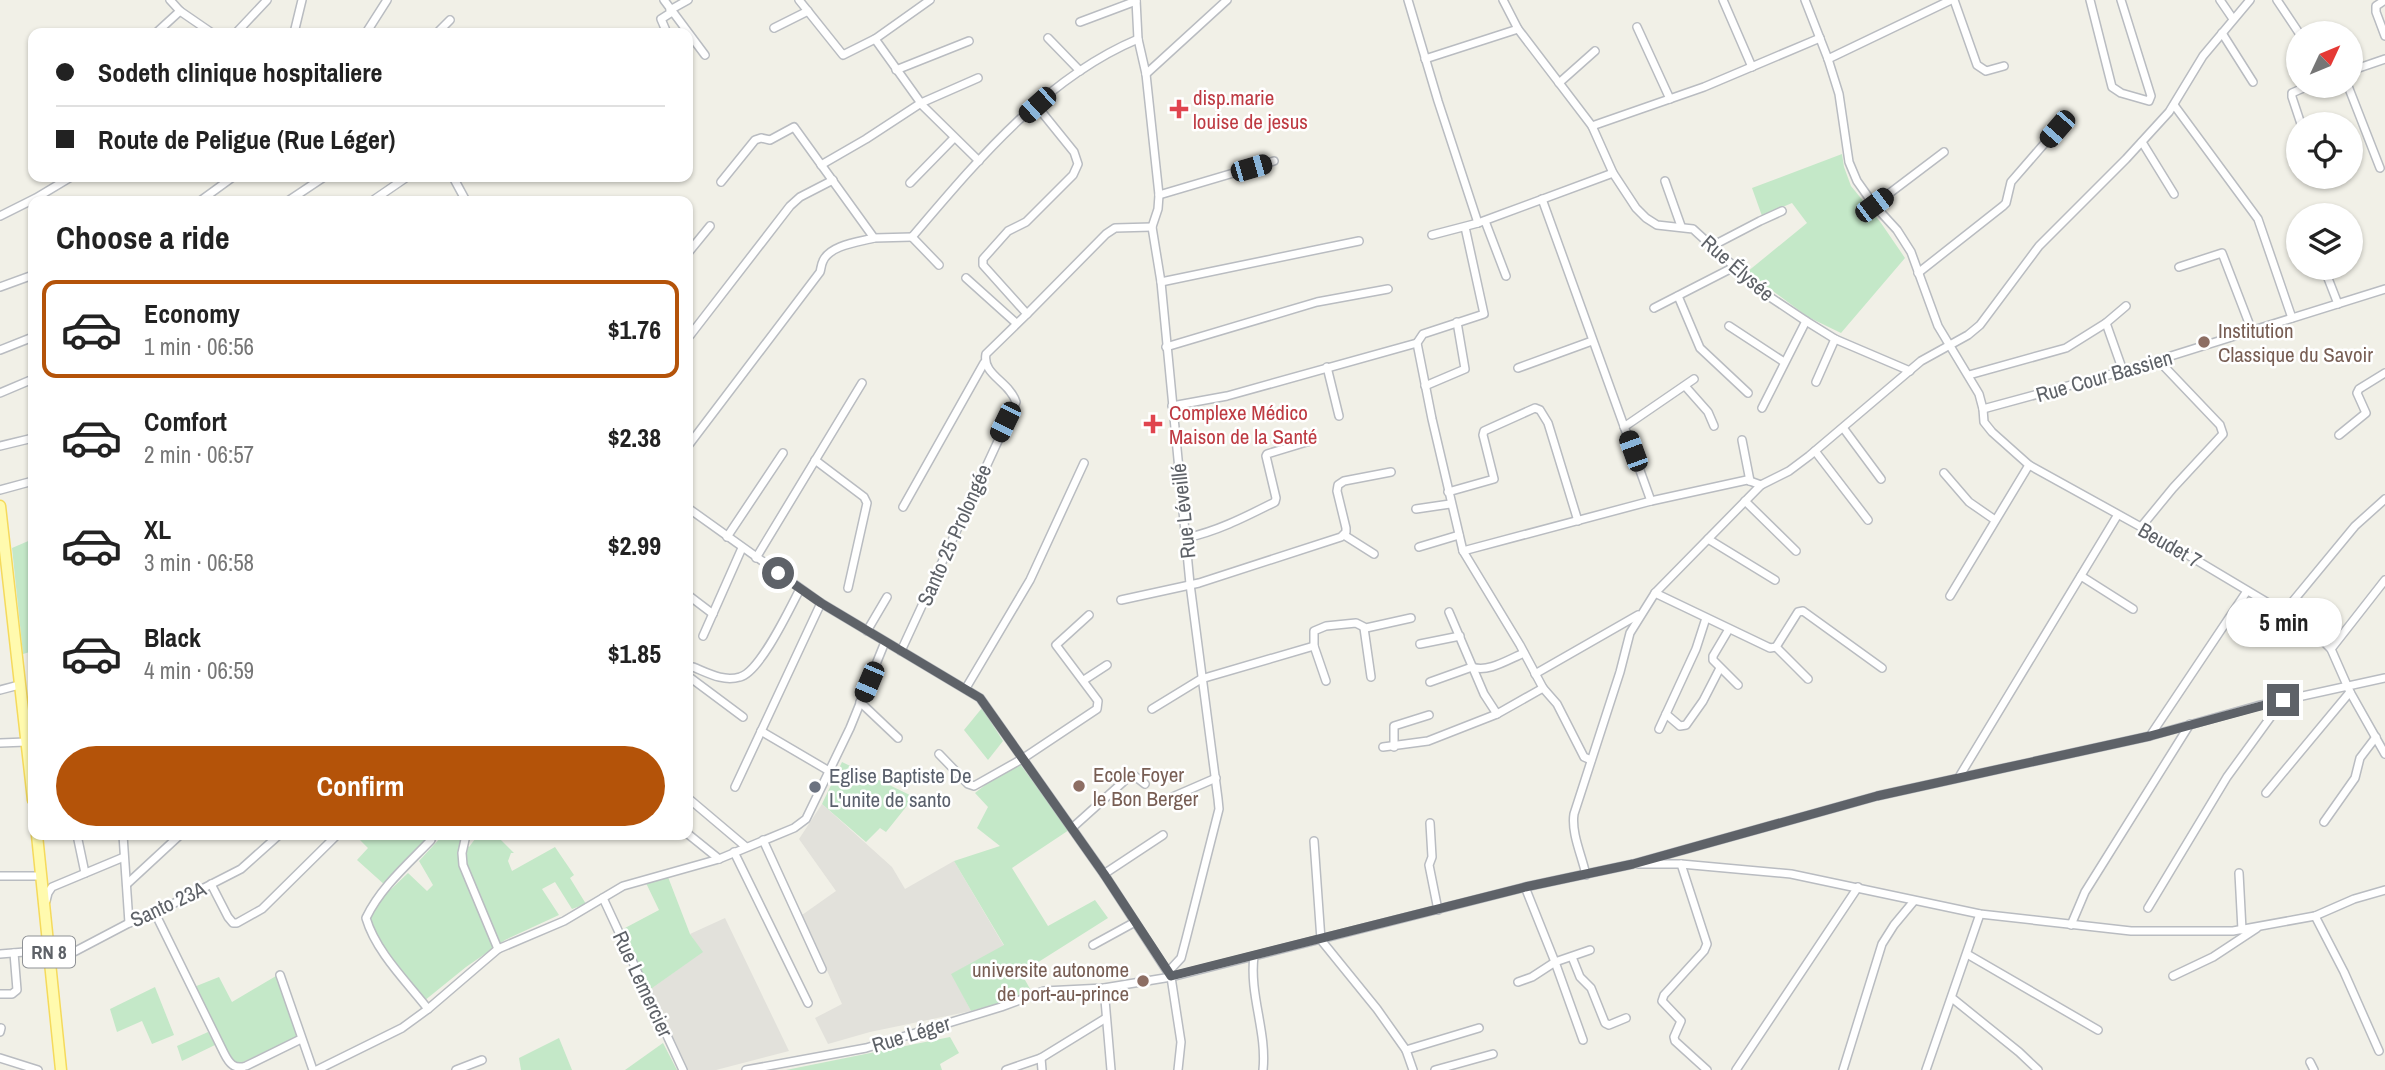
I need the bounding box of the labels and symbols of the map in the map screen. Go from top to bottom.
north arrow [2286,21,2362,98]
car [1015,83,1060,127]
place label: disp.marie louise de jesus [1193,83,1308,136]
marker: disp.marie louise de jesus [1171,101,1187,117]
car [2036,106,2079,152]
car [1228,152,1275,184]
car [1851,184,1898,226]
street label: Rue Élysée [1695,228,1781,308]
place label: Institution Classique du Savoir [2218,316,2373,369]
marker: Institution Classique du Savoir [2196,334,2212,350]
street label: Rue Cour Bassien [2032,343,2176,409]
place label: Complexe Médico Maison de la Santé [1169,398,1317,451]
car [987,399,1024,445]
marker: Complexe Médico Maison de la Santé [1143,414,1163,434]
car [1616,428,1651,474]
street label: Santo 25 Prolongée [910,460,998,610]
street label: Rue Léveillé [1164,462,1202,560]
street label: Beudet 7 [2133,515,2207,575]
route start [762,557,794,589]
callout: 5 min [2225,598,2341,648]
car [852,659,887,705]
route end [2267,684,2299,716]
place label: Ecole Foyer le Bon Berger [1093,760,1199,813]
place label: Eglise Baptiste De L'unite de santo [829,761,972,814]
marker: Ecole Foyer le Bon Berger [1071,778,1087,794]
marker: Eglise Baptiste De L'unite de santo [807,779,823,795]
street label: Santo 23A [125,874,211,934]
street label: Rue Lemercier [606,926,680,1042]
road number: RN 8 [23,936,75,968]
place label: universite autonome de port-au-prince [972,955,1129,1008]
marker: universite autonome de port-au-prince [1135,973,1151,989]
street label: Rue Léger [868,1008,954,1060]

